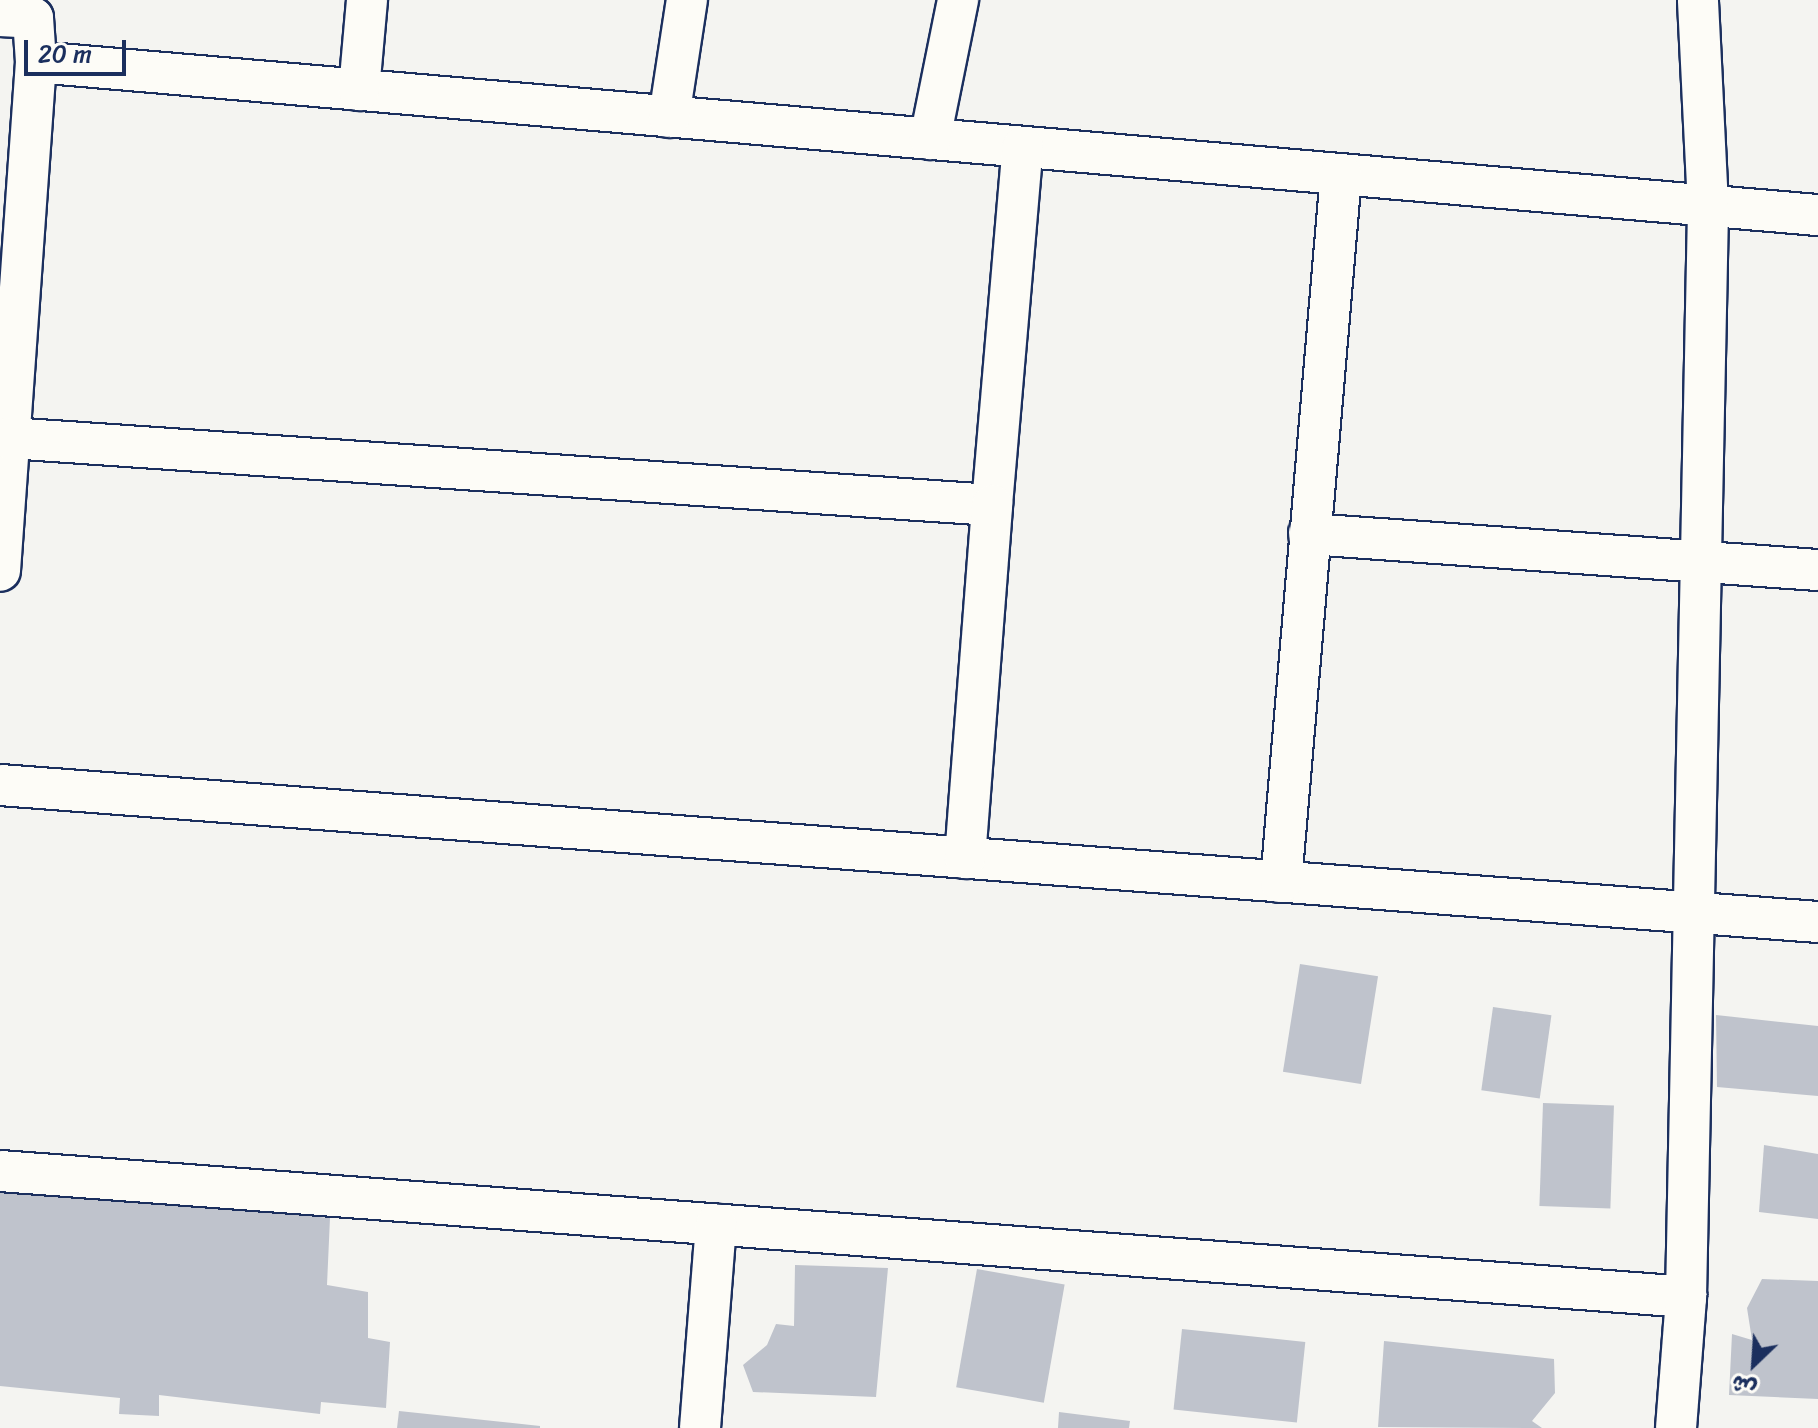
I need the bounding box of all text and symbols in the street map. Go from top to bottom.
scale bar [28,24,130,74]
text: 20 m [38,33,92,75]
north arrow [1714,1324,1794,1404]
text: ش [1724,1363,1763,1409]

